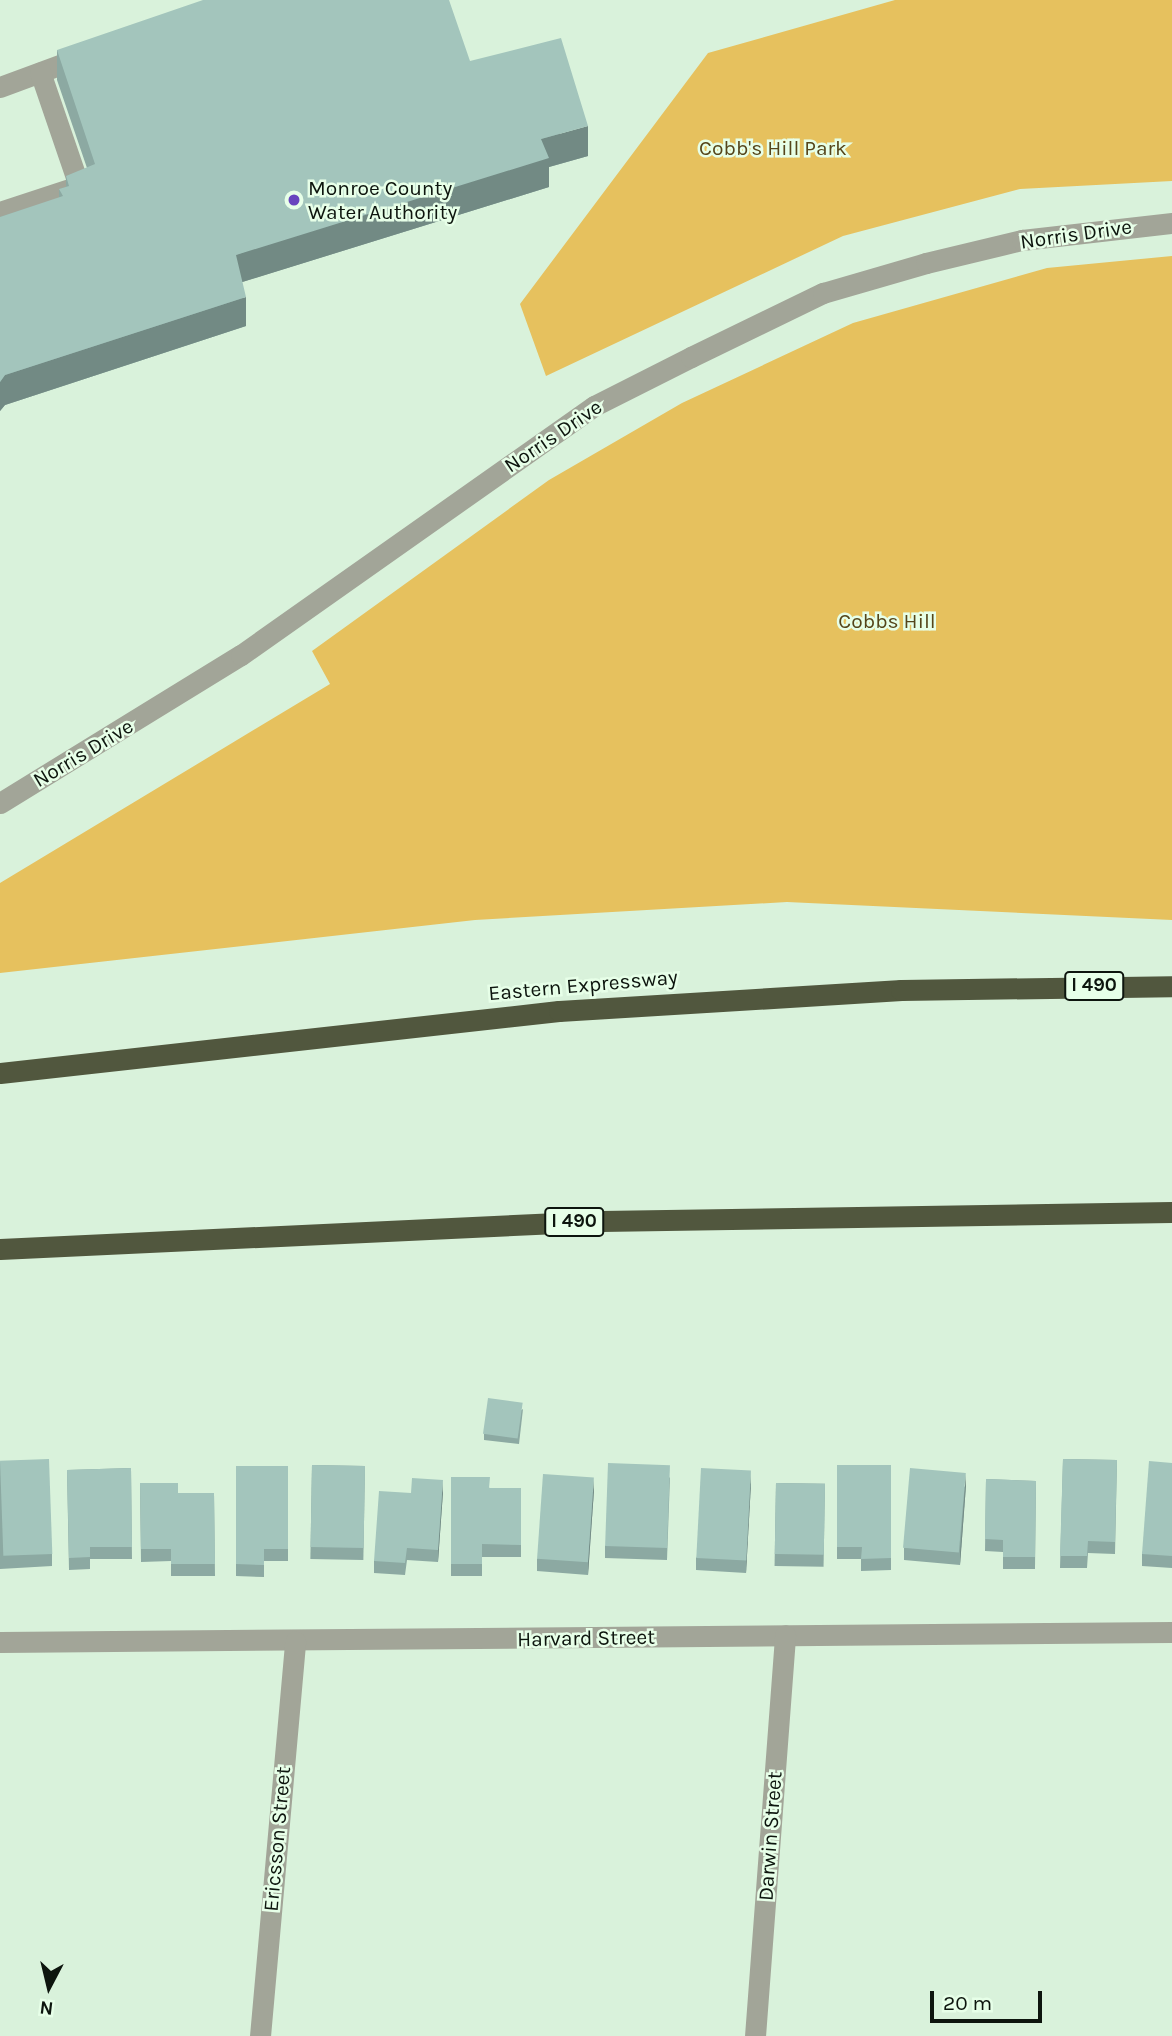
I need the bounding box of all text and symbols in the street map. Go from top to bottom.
park label: Cobb's Hill Park [699,135,847,161]
place label: Monroe County Water Authority [308,175,457,225]
marker: Monroe County Water Authority [286,192,302,208]
street label: Norris Drive [1019,214,1133,254]
street label: Norris Drive [499,394,607,478]
park label: Cobbs Hill [838,608,936,634]
street label: Norris Drive [28,713,138,793]
street label: Eastern Expressway [487,964,679,1006]
road number: I 490 [1062,970,1126,1002]
road number: I 490 [542,1206,606,1238]
street label: Harvard Street [517,1624,655,1652]
street label: Ericsson Street [258,1766,296,1912]
street label: Darwin Street [753,1770,787,1902]
north arrow [14,1952,84,2022]
scale bar [934,1976,1046,2020]
text: 20 m [943,1991,992,2015]
text: N [38,1996,55,2020]

